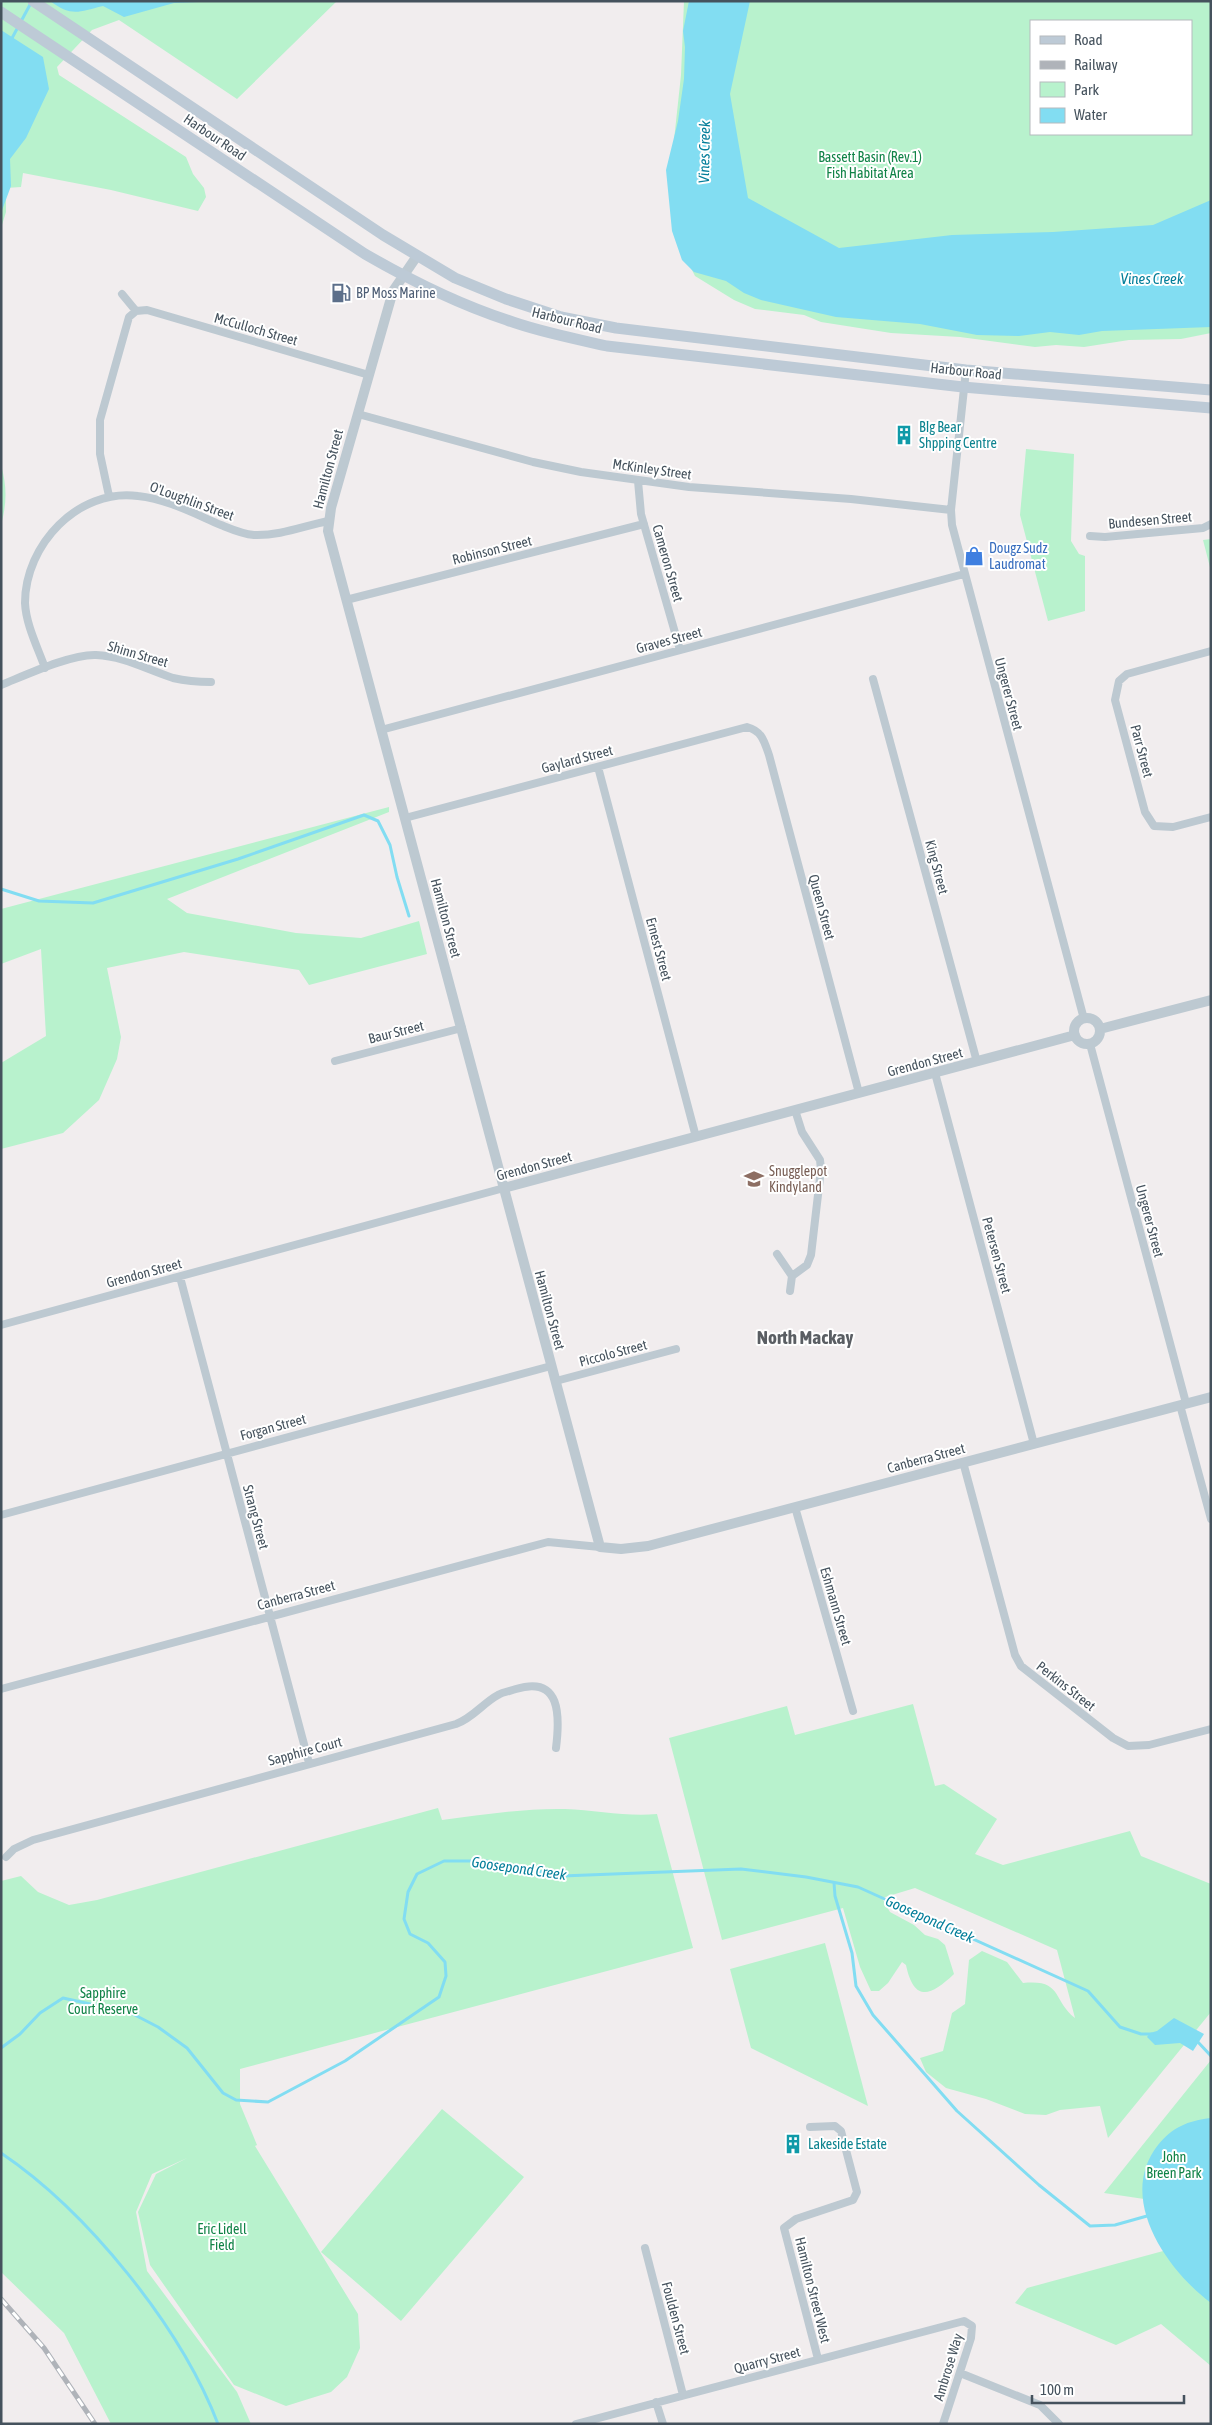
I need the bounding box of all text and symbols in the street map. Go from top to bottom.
legend [1030,20,1192,135]
text: Road [1074,31,1103,48]
text: Railway [1074,56,1118,73]
text: Park [1074,81,1099,98]
text: Water [1074,106,1107,123]
street label: Harbour Road [181,110,249,164]
water label: Vines Creek [695,120,713,184]
park label: Bassett Basin (Rev.1) Fish Habitat Area [818,149,922,181]
water label: Vines Creek [1121,270,1184,287]
fuel station icon: BP Moss Marine [330,282,352,304]
place label: BP Moss Marine [356,285,436,301]
street label: Harbour Road [530,304,604,336]
street label: McCulloch Street [212,309,300,349]
street label: Harbour Road [930,359,1002,383]
place label: BIg Bear Shpping Centre [919,419,997,451]
building icon: BIg Bear Shpping Centre [893,424,915,446]
street label: Hamilton Street [310,428,346,510]
street label: McKinley Street [611,456,693,482]
street label: O'Loughlin Street [148,478,236,524]
street label: Bundesen Street [1108,508,1192,532]
street label: Cameron Street [649,523,687,603]
street label: Robinson Street [451,532,533,568]
place label: Dougz Sudz Laudromat [989,540,1047,572]
shop icon: Dougz Sudz Laudromat [963,545,985,567]
street label: Graves Street [634,624,704,656]
street label: Shinn Street [106,638,170,670]
street label: Ungerer Street [992,656,1026,732]
street label: Parr Street [1127,723,1157,779]
street label: Gaylard Street [540,742,614,776]
street label: King Street [922,838,952,896]
street label: Queen Street [806,873,838,941]
street label: Hamilton Street [428,877,464,959]
street label: Ernest Street [643,916,675,982]
street label: Baur Street [367,1017,425,1047]
street label: Grendon Street [886,1044,964,1080]
street label: Grendon Street [495,1148,573,1184]
place label: Snugglepot Kindyland [769,1163,827,1195]
school or university icon: Snugglepot Kindyland [743,1168,765,1190]
street label: Ungerer Street [1133,1183,1167,1259]
street label: Petersen Street [979,1215,1015,1295]
street label: Grendon Street [105,1255,183,1291]
street label: Hamilton Street [532,1269,568,1351]
district label: North Mackay [757,1326,853,1348]
street label: Piccolo Street [577,1336,649,1370]
street label: Forgan Street [238,1411,308,1443]
street label: Canberra Street [885,1440,967,1476]
street label: Strang Street [240,1483,272,1551]
street label: Eshmann Street [817,1565,855,1647]
street label: Canberra Street [255,1577,337,1613]
street label: Perkins Street [1033,1658,1099,1714]
street label: Sapphire Court [266,1733,344,1769]
water label: Goosepond Creek [471,1853,568,1883]
water label: Goosepond Creek [883,1892,977,1946]
park label: Sapphire Court Reserve [68,1985,138,2017]
building icon: Lakeside Estate [782,2133,804,2155]
place label: Lakeside Estate [808,2136,887,2152]
park label: John Breen Park [1146,2149,1202,2181]
park label: Eric Lidell Field [197,2221,247,2253]
street label: Hamilton Street West [792,2235,834,2345]
street label: Foulden Street [659,2280,693,2356]
street label: Ambrose Way [930,2331,966,2403]
street label: Quarry Street [732,2343,802,2377]
scale bar [1032,2372,1184,2404]
text: 100 m [1040,2381,1074,2398]

